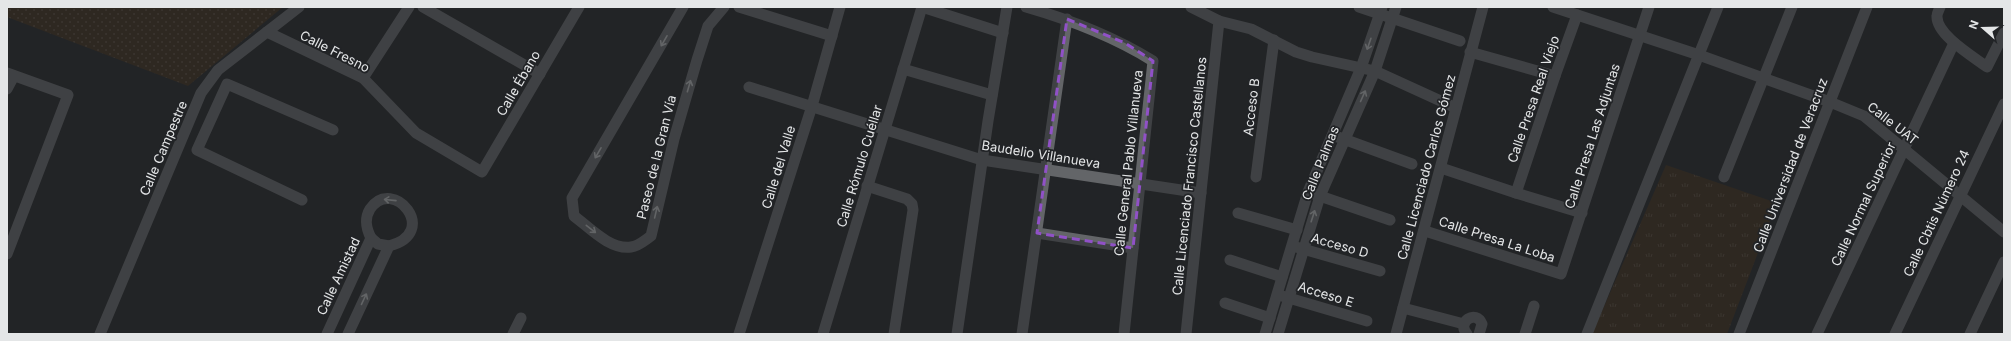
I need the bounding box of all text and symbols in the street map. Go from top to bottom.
north arrow [1963,8,2003,48]
text: N [1966,18,1982,31]
street label: Calle Fresno [297,27,373,76]
street label: Calle Presa Real Viejo [1504,33,1562,165]
one-way arrow [659,35,667,47]
one-way arrow [1365,37,1372,50]
street label: Calle Ébano [493,47,543,119]
street label: Calle Licenciado Francisco Castellanos [1169,56,1209,296]
street label: Calle Presa Las Adjuntas [1561,61,1623,211]
street label: Calle General Pablo Villanueva [1110,69,1146,257]
street label: Calle Licenciado Carlos Gómez [1393,72,1459,262]
street label: Calle Universidad de Veracruz [1749,75,1831,255]
street label: Acceso B [1240,77,1262,137]
one-way arrow [686,80,693,93]
one-way arrow [1360,91,1368,103]
street label: Paseo de la Gran Vía [633,93,679,221]
street label: Calle Campestre [136,98,190,198]
street label: Calle UAT [1864,98,1922,148]
street label: Calle Rómulo Cuéllar [833,103,885,229]
street label: Calle del Valle [758,123,798,211]
street label: Calle Palmas [1298,123,1342,202]
street label: Baudelio Villanueva [981,137,1101,171]
street label: Calle Normal Superior [1827,139,1899,269]
one-way arrow [594,147,602,159]
street label: Calle Cbtis Número 24 [1900,147,1972,279]
one-way arrow [384,197,397,204]
one-way arrow [653,206,661,219]
one-way arrow [1310,211,1318,223]
street label: Calle Presa La Loba [1437,213,1557,265]
one-way arrow [585,224,596,233]
street label: Acceso D [1309,229,1371,261]
street label: Calle Amistad [313,234,363,318]
street label: Acceso E [1296,278,1356,310]
one-way arrow [361,293,368,305]

